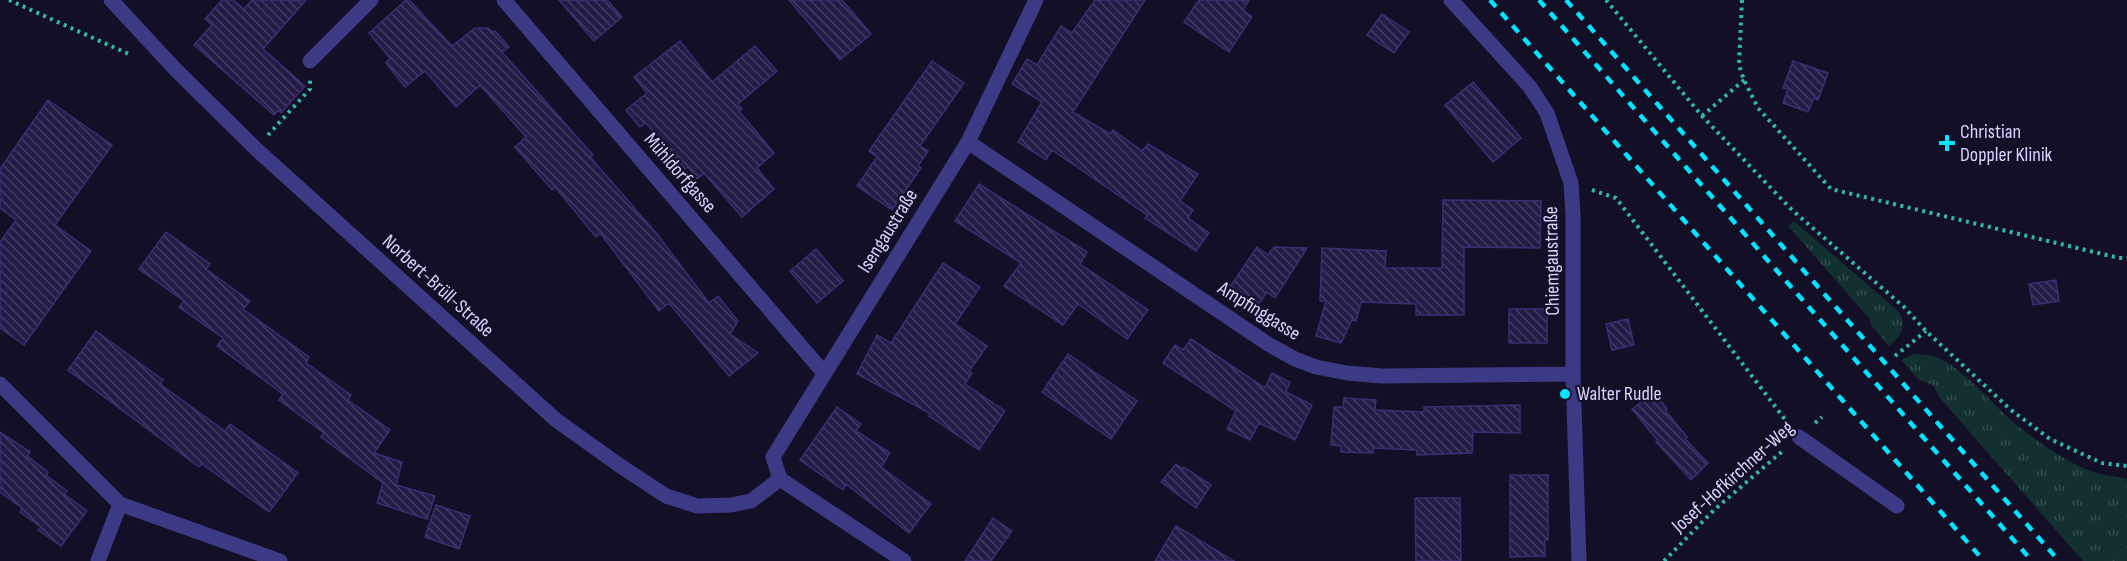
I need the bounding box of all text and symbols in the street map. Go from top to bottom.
place label: Christian Doppler Klinik [1960,120,2053,167]
street label: Mühldorfgasse [639,128,721,218]
marker: Christian Doppler Klinik [1938,134,1956,152]
street label: Isengaustraße [853,185,923,277]
street label: Chiemgaustraße [1539,206,1565,316]
street label: Norbert-Brüll-Straße [377,230,499,342]
street label: Ampfinggasse [1212,276,1305,346]
place label: Walter Rudle [1577,382,1662,406]
marker: Walter Rudle [1558,387,1572,401]
street label: Josef-Hofkirchner-Weg [1666,416,1799,539]

